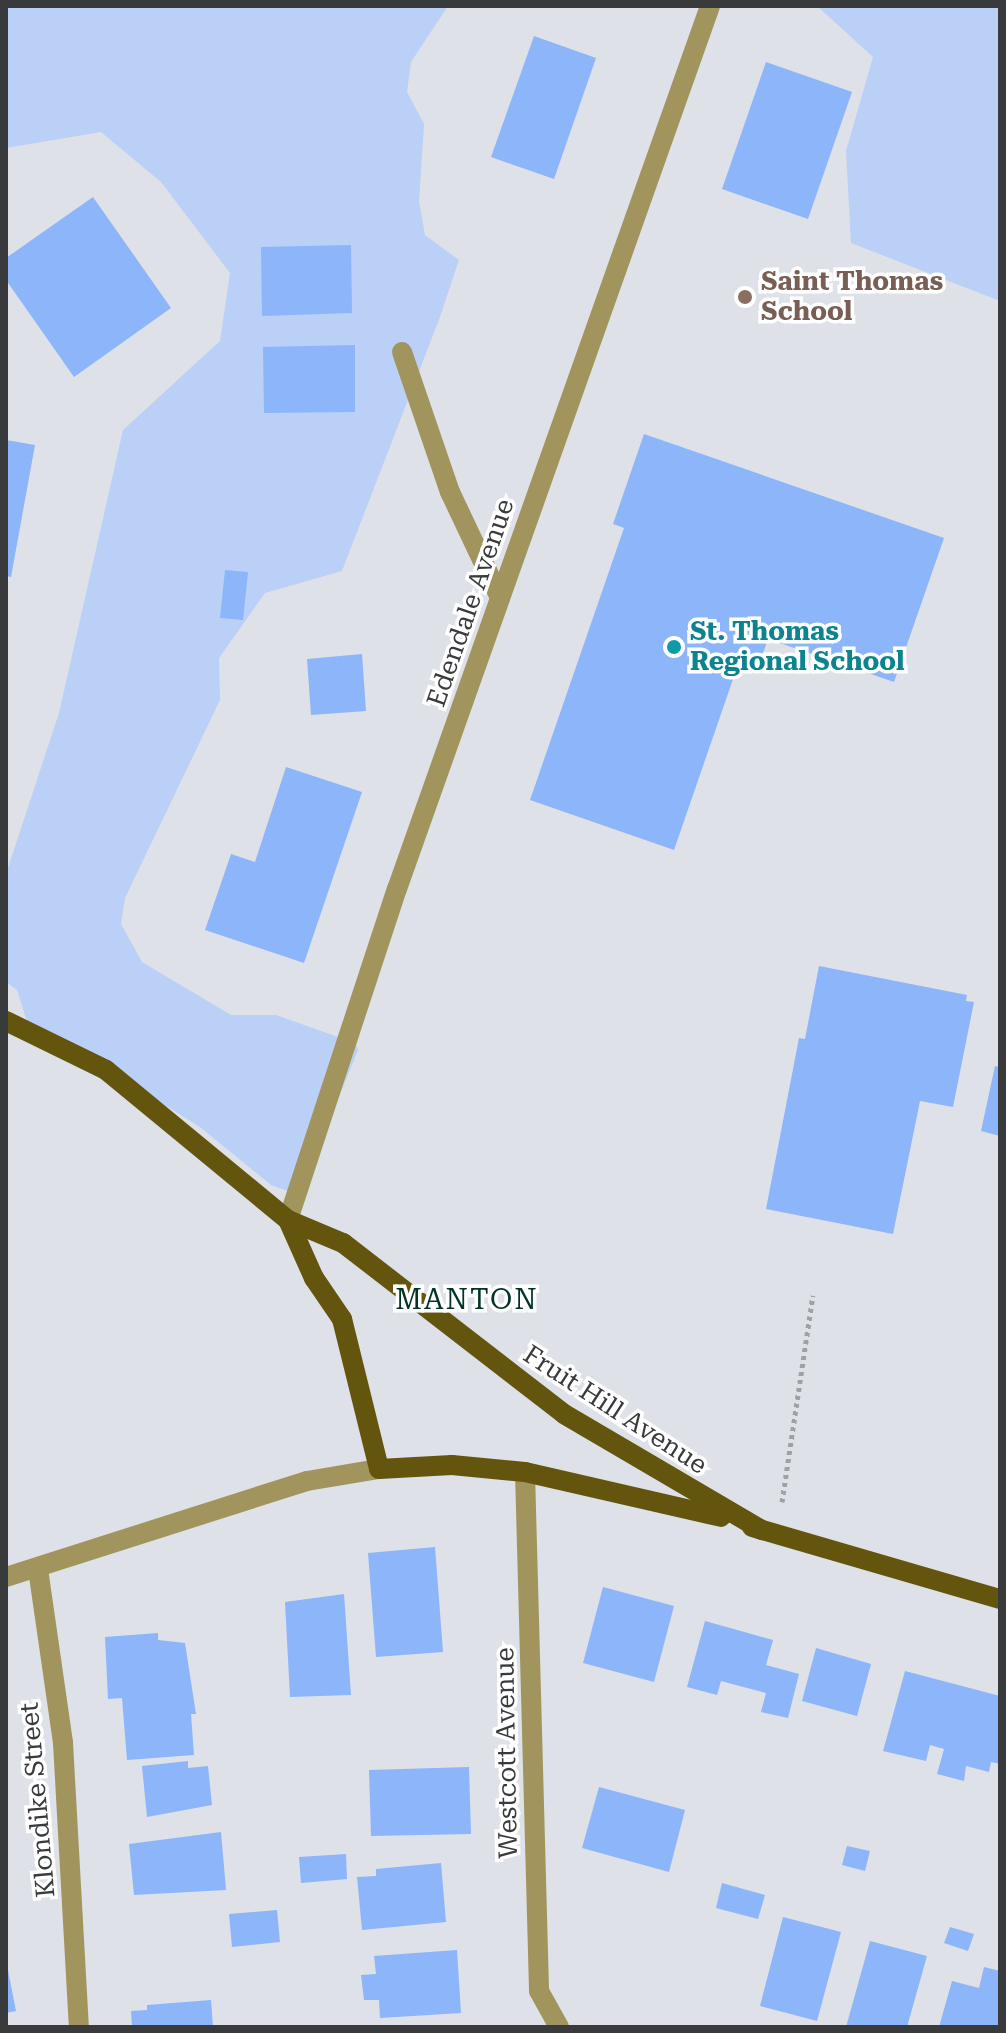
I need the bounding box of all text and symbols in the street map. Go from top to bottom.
place label: Saint Thomas School [761,266,943,328]
marker: Saint Thomas School [736,288,754,306]
street label: Edendale Avenue [421,495,521,711]
place label: St. Thomas Regional School [690,616,905,678]
marker: St. Thomas Regional School [665,638,683,656]
district label: MANTON [395,1283,539,1317]
street label: Fruit Hill Avenue [517,1339,713,1481]
street label: Westcott Avenue [490,1647,524,1859]
street label: Klondike Street [14,1701,62,1899]

